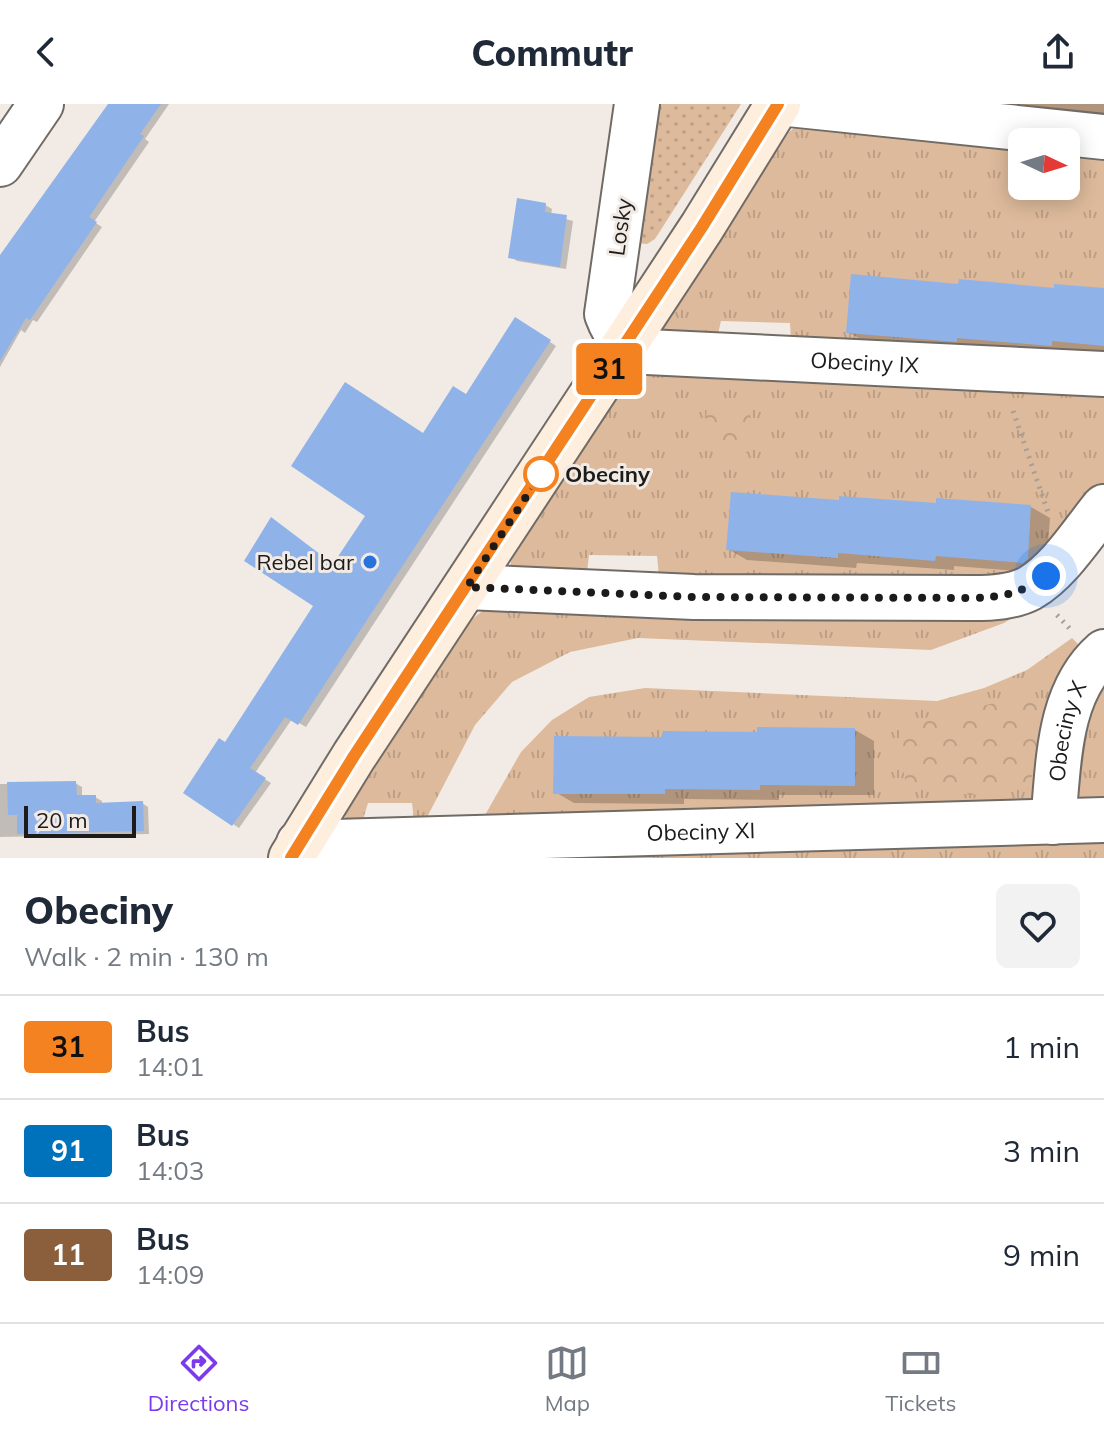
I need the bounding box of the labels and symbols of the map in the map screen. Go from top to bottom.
north arrow [1008,128,1080,200]
street label: Losky [602,196,638,258]
line badge: 31 [573,343,645,395]
street label: Obeciny IX [810,346,920,379]
marker: Obeciny [524,457,558,491]
place label: Obeciny [565,460,650,488]
place label: Rebel bar [257,548,354,576]
marker: Rebel bar [361,553,379,571]
your location [1026,556,1066,596]
street label: Obeciny X [1043,675,1093,783]
scale bar [24,802,136,838]
street label: Obeciny XI [646,816,756,847]

